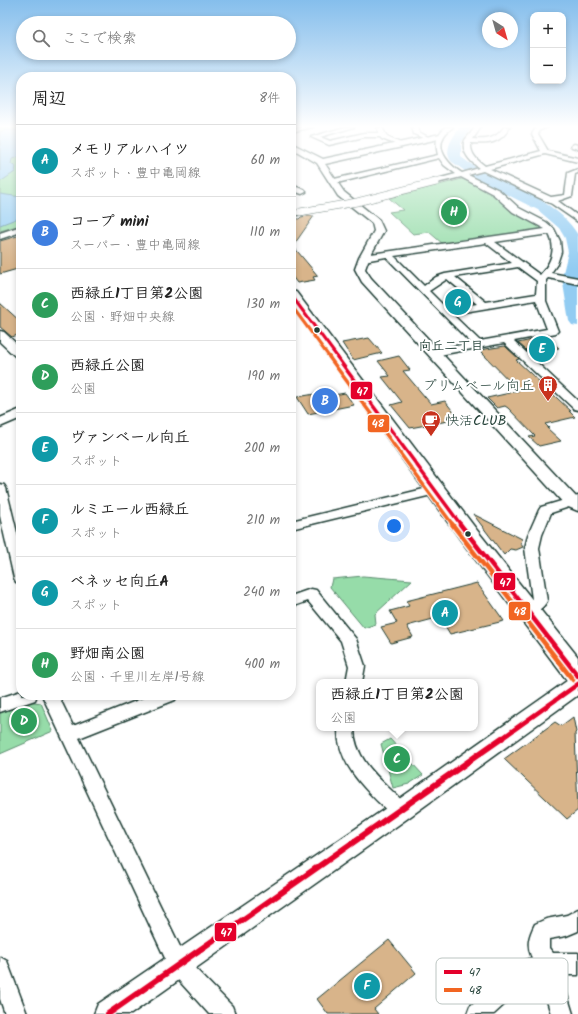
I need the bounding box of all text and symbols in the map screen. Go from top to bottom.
north arrow [482,12,518,48]
map controls [530,12,566,84]
button: + [530,12,566,48]
search box [16,16,296,60]
icon: search [30,27,52,49]
text: ここで検索 [62,27,137,51]
button: − [530,48,566,84]
text: 周辺 [32,86,66,113]
text: 8件 [259,88,280,109]
text: メモリアルハイツ [70,138,189,162]
text: A [41,150,49,171]
text: 60 m [251,150,280,171]
text: スポット · 豊中亀岡線 [70,163,201,184]
pin: H [441,197,467,227]
text: コープ mini [70,210,149,234]
text: B [41,222,49,243]
text: 110 m [250,222,280,243]
text: スーパー · 豊中亀岡線 [70,235,200,256]
text: 西緑丘1丁目第2公園 [70,282,203,306]
pin: G [445,287,471,317]
text: C [41,294,49,315]
text: 130 m [246,294,280,315]
text: 公園 · 野畑中央線 [70,307,175,328]
unlabelled marker [312,325,322,335]
pin: E [529,334,555,364]
district label: 向丘二丁目 [418,336,484,357]
text: 西緑丘公園 [70,354,145,378]
text: D [41,366,49,387]
text: 190 m [248,366,280,387]
building icon: プリムベール向丘 [537,374,559,402]
place label: プリムベール向丘 [423,375,534,397]
text: 公園 [70,379,96,400]
line badge: 47 [350,381,373,400]
text: 47 [356,383,368,401]
pin: B [312,386,338,416]
cafe icon: 快活CLUB [420,409,442,437]
place label: 快活CLUB [445,410,506,432]
line badge: 48 [367,414,390,433]
text: 48 [372,415,385,433]
text: ヴァンベール向丘 [70,426,189,450]
text: E [41,438,49,459]
text: 200 m [244,438,280,459]
text: スポット [70,451,122,472]
text: ルミエール西緑丘 [70,498,189,522]
text: F [41,510,49,531]
text: 210 m [246,510,280,531]
your location [384,516,404,536]
text: スポット [70,523,122,544]
unlabelled marker [463,529,473,539]
text: ベネッセ向丘A [70,570,169,594]
line badge: 47 [493,572,516,591]
text: 47 [499,574,511,592]
text: G [41,582,49,603]
text: 240 m [243,582,280,603]
text: スポット [70,595,122,616]
pin: A [432,598,458,628]
line badge: 48 [508,601,531,621]
text: 48 [514,603,527,621]
text: 野畑南公園 [70,642,145,666]
text: H [41,654,49,675]
text: 400 m [244,654,280,675]
text: 公園 · 千里川左岸1号線 [70,667,205,688]
popup [316,679,478,731]
text: 西緑丘1丁目第2公園 [330,683,464,707]
pin: D [11,706,37,736]
text: 公園 [330,708,356,729]
pin: C [384,744,410,774]
line badge: 47 [214,922,237,942]
text: 47 [220,924,232,942]
legend [436,958,568,1004]
text: 47 [469,964,481,982]
pin: F [354,971,380,1001]
text: 48 [469,982,482,1000]

